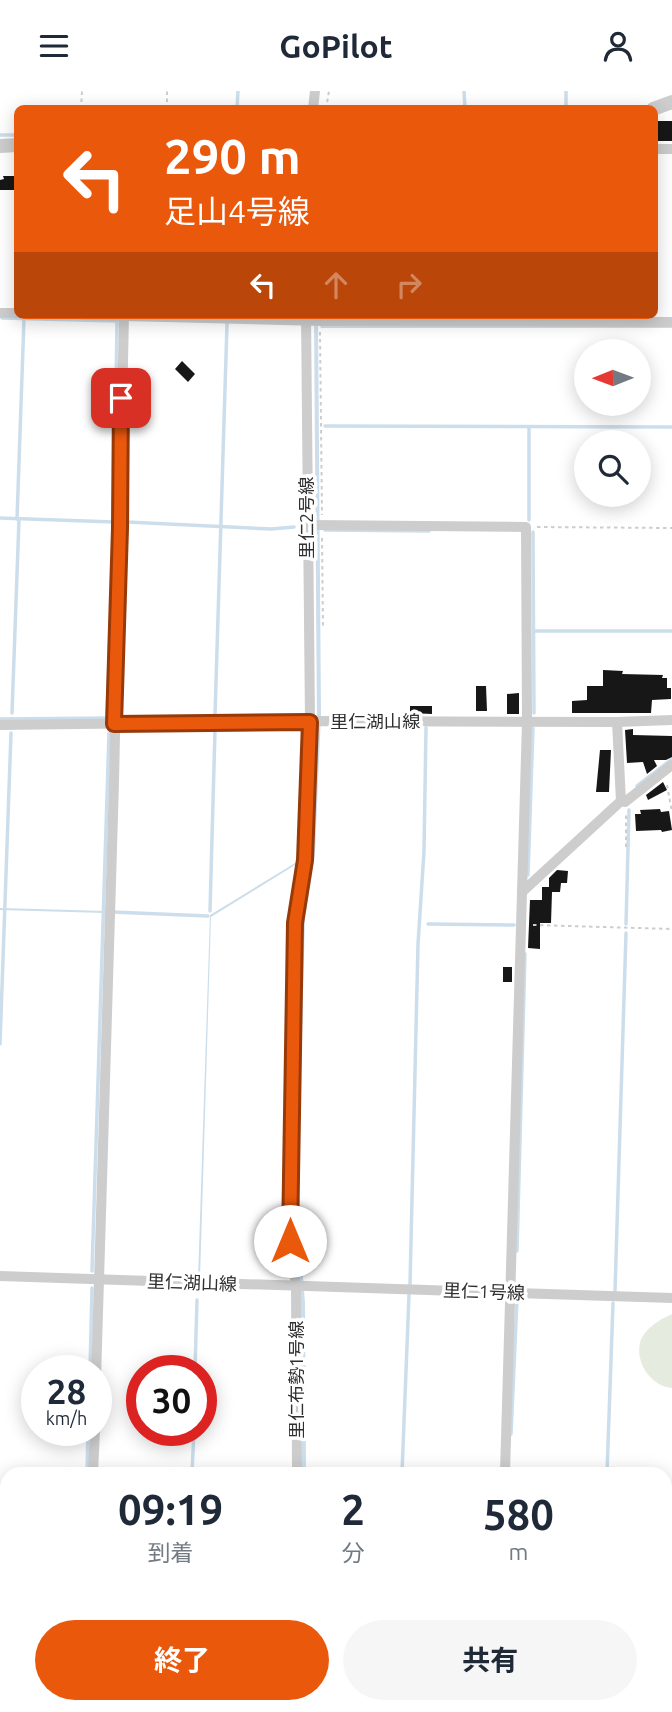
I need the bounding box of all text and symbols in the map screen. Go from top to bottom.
icon: menu [35,27,73,65]
icon: person [599,27,637,65]
text: GoPilot [279,28,393,64]
text: 290 m [164,128,301,183]
icon: left [49,133,140,224]
text: 足山4号線 [164,193,310,229]
icon: left [244,266,282,304]
icon: ahead [317,266,355,304]
icon: right [390,266,428,304]
north arrow [574,339,651,417]
map controls [574,339,651,507]
pin [91,368,151,428]
icon: arrive [102,379,140,417]
button: search [574,430,651,507]
street label: 里仁2号線 [296,477,316,559]
street label: 里仁湖山線 [330,711,420,731]
position arrow [253,1204,327,1278]
street label: 里仁湖山線 [147,1270,237,1294]
street label: 里仁1号線 [443,1280,525,1302]
street label: 里仁布勢1号線 [286,1321,306,1439]
speed limit sign: 30 [126,1355,217,1446]
text: 28 [47,1371,86,1411]
text: km/h [46,1408,87,1428]
text: 09:19 [118,1486,223,1533]
text: 2 [341,1486,365,1533]
text: 580 [483,1491,554,1538]
text: m [509,1539,528,1564]
text: 到着 [148,1540,194,1565]
text: 分 [342,1540,365,1565]
button: 終了 [35,1620,329,1700]
button: 共有 [343,1620,637,1700]

